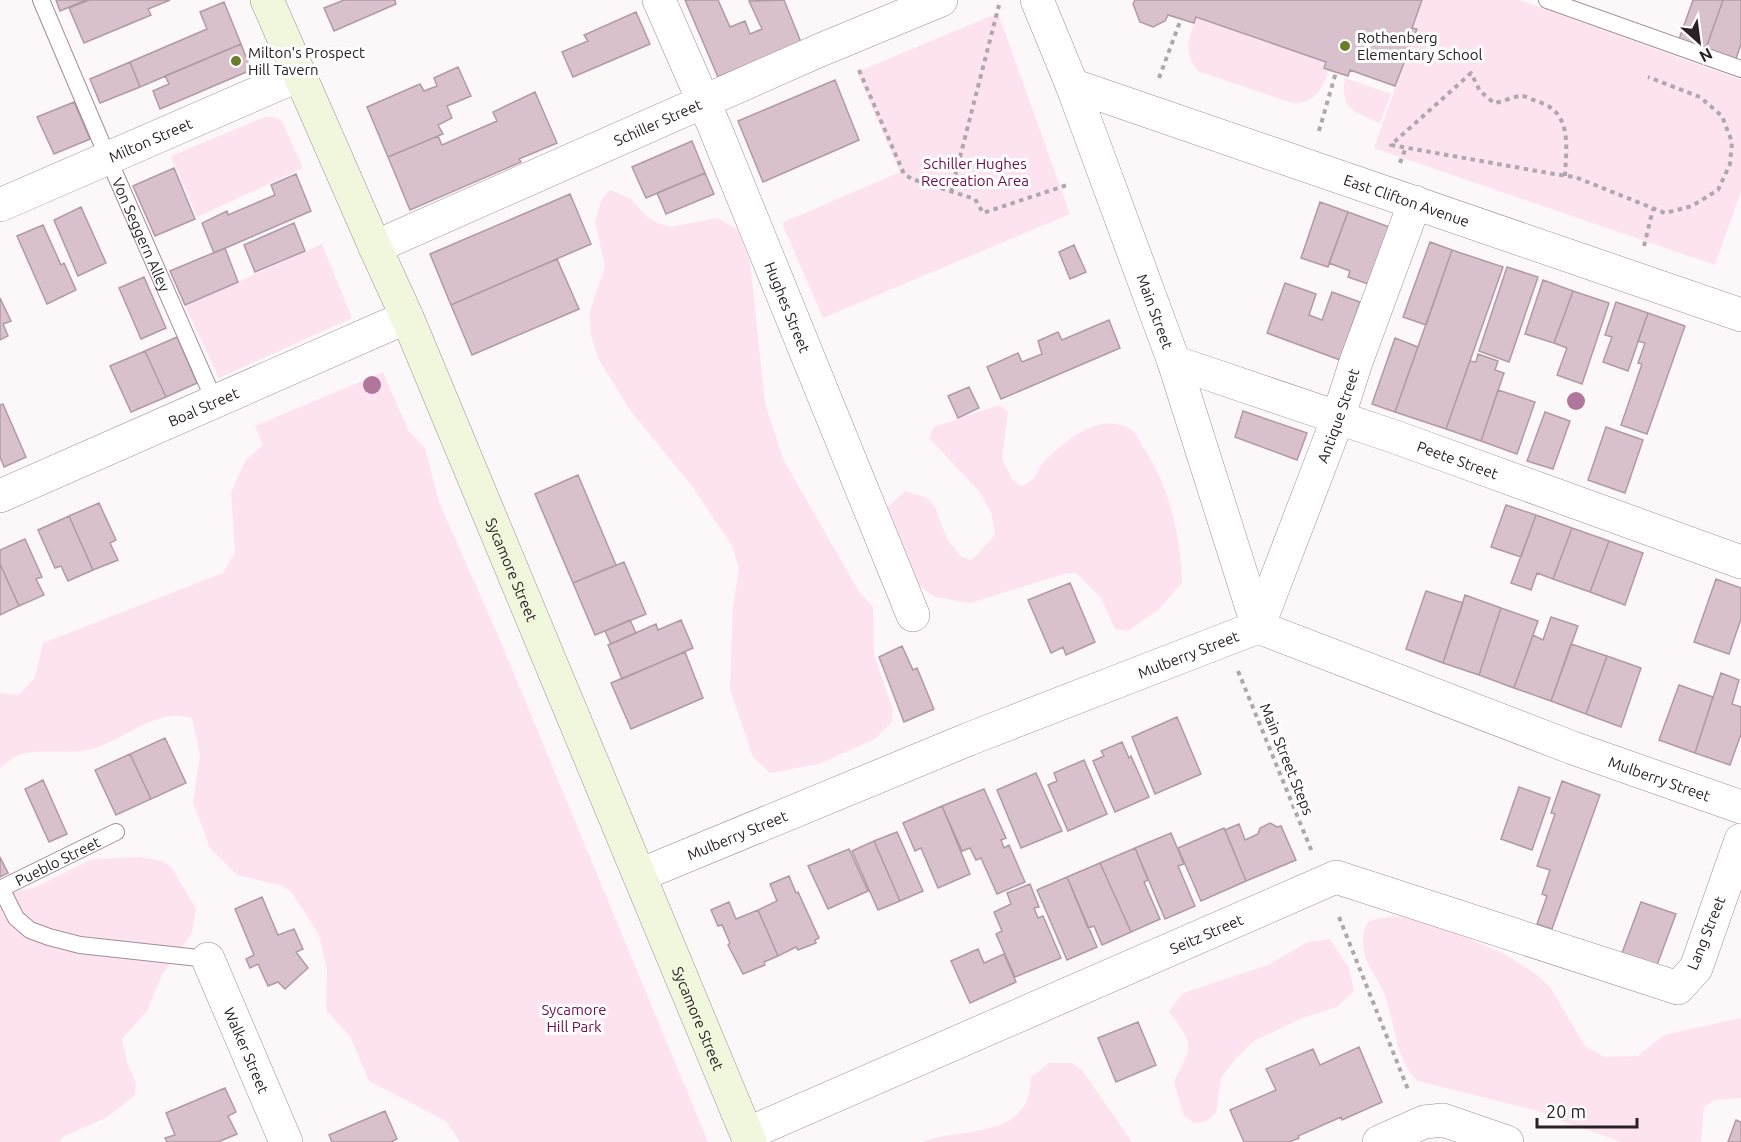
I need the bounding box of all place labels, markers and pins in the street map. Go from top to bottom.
place label: Rothenberg Elementary School [1357,29,1483,63]
marker: Rothenberg Elementary School [1338,39,1352,53]
place label: Milton's Prospect Hill Tavern [248,44,365,78]
marker: Milton's Prospect Hill Tavern [229,54,243,68]

